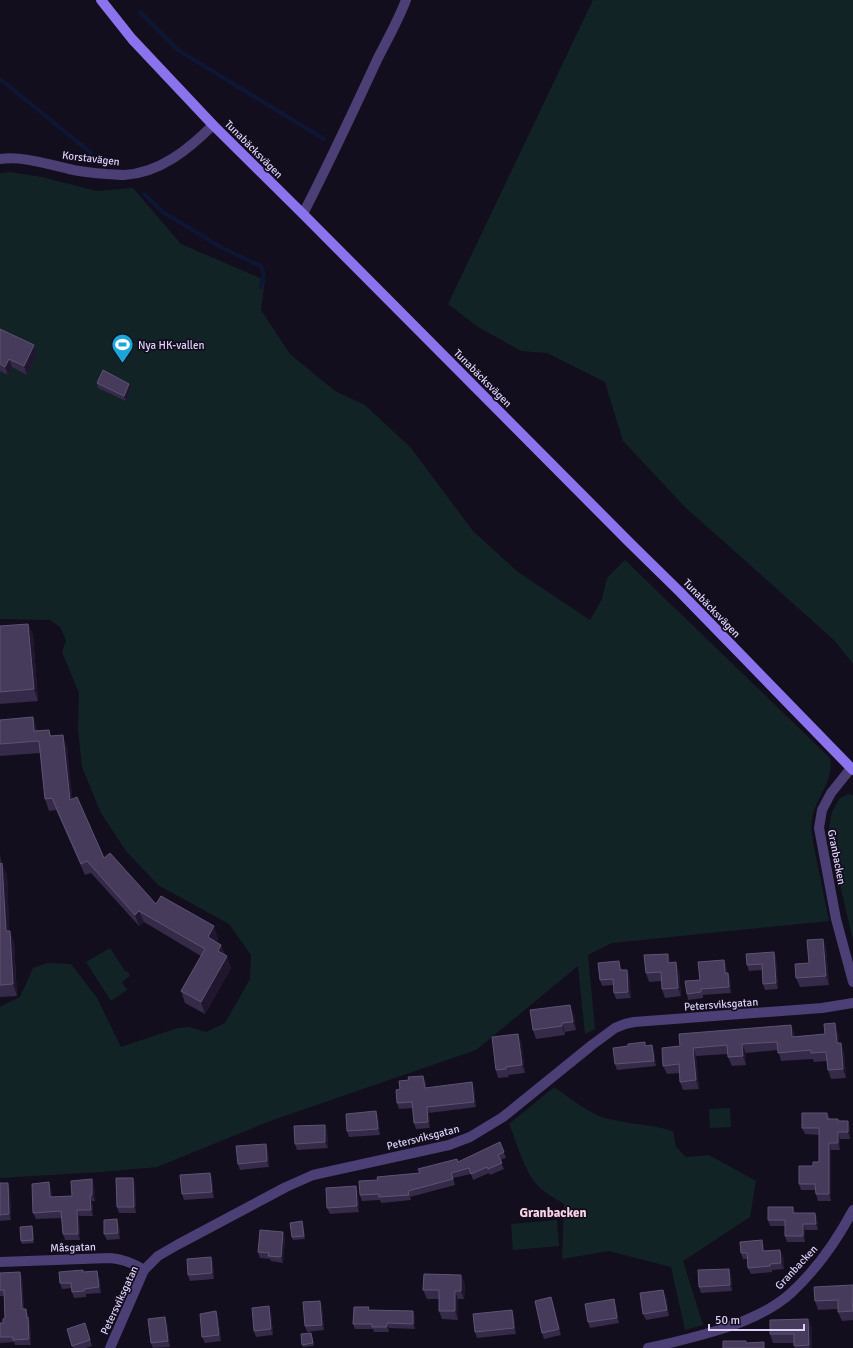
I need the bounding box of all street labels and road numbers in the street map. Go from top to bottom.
street label: Tunabäcksvägen [222,118,285,181]
street label: Korstavägen [61,149,121,168]
street label: Tunabäcksvägen [451,347,514,410]
street label: Tunabäcksvägen [680,576,743,640]
street label: Granbacken [825,828,848,886]
street label: Petersviksgatan [683,995,759,1014]
street label: Petersviksgatan [385,1122,461,1153]
street label: Måsgatan [50,1240,96,1255]
street label: Granbacken [773,1242,820,1292]
street label: Petersviksgatan [98,1264,141,1337]

